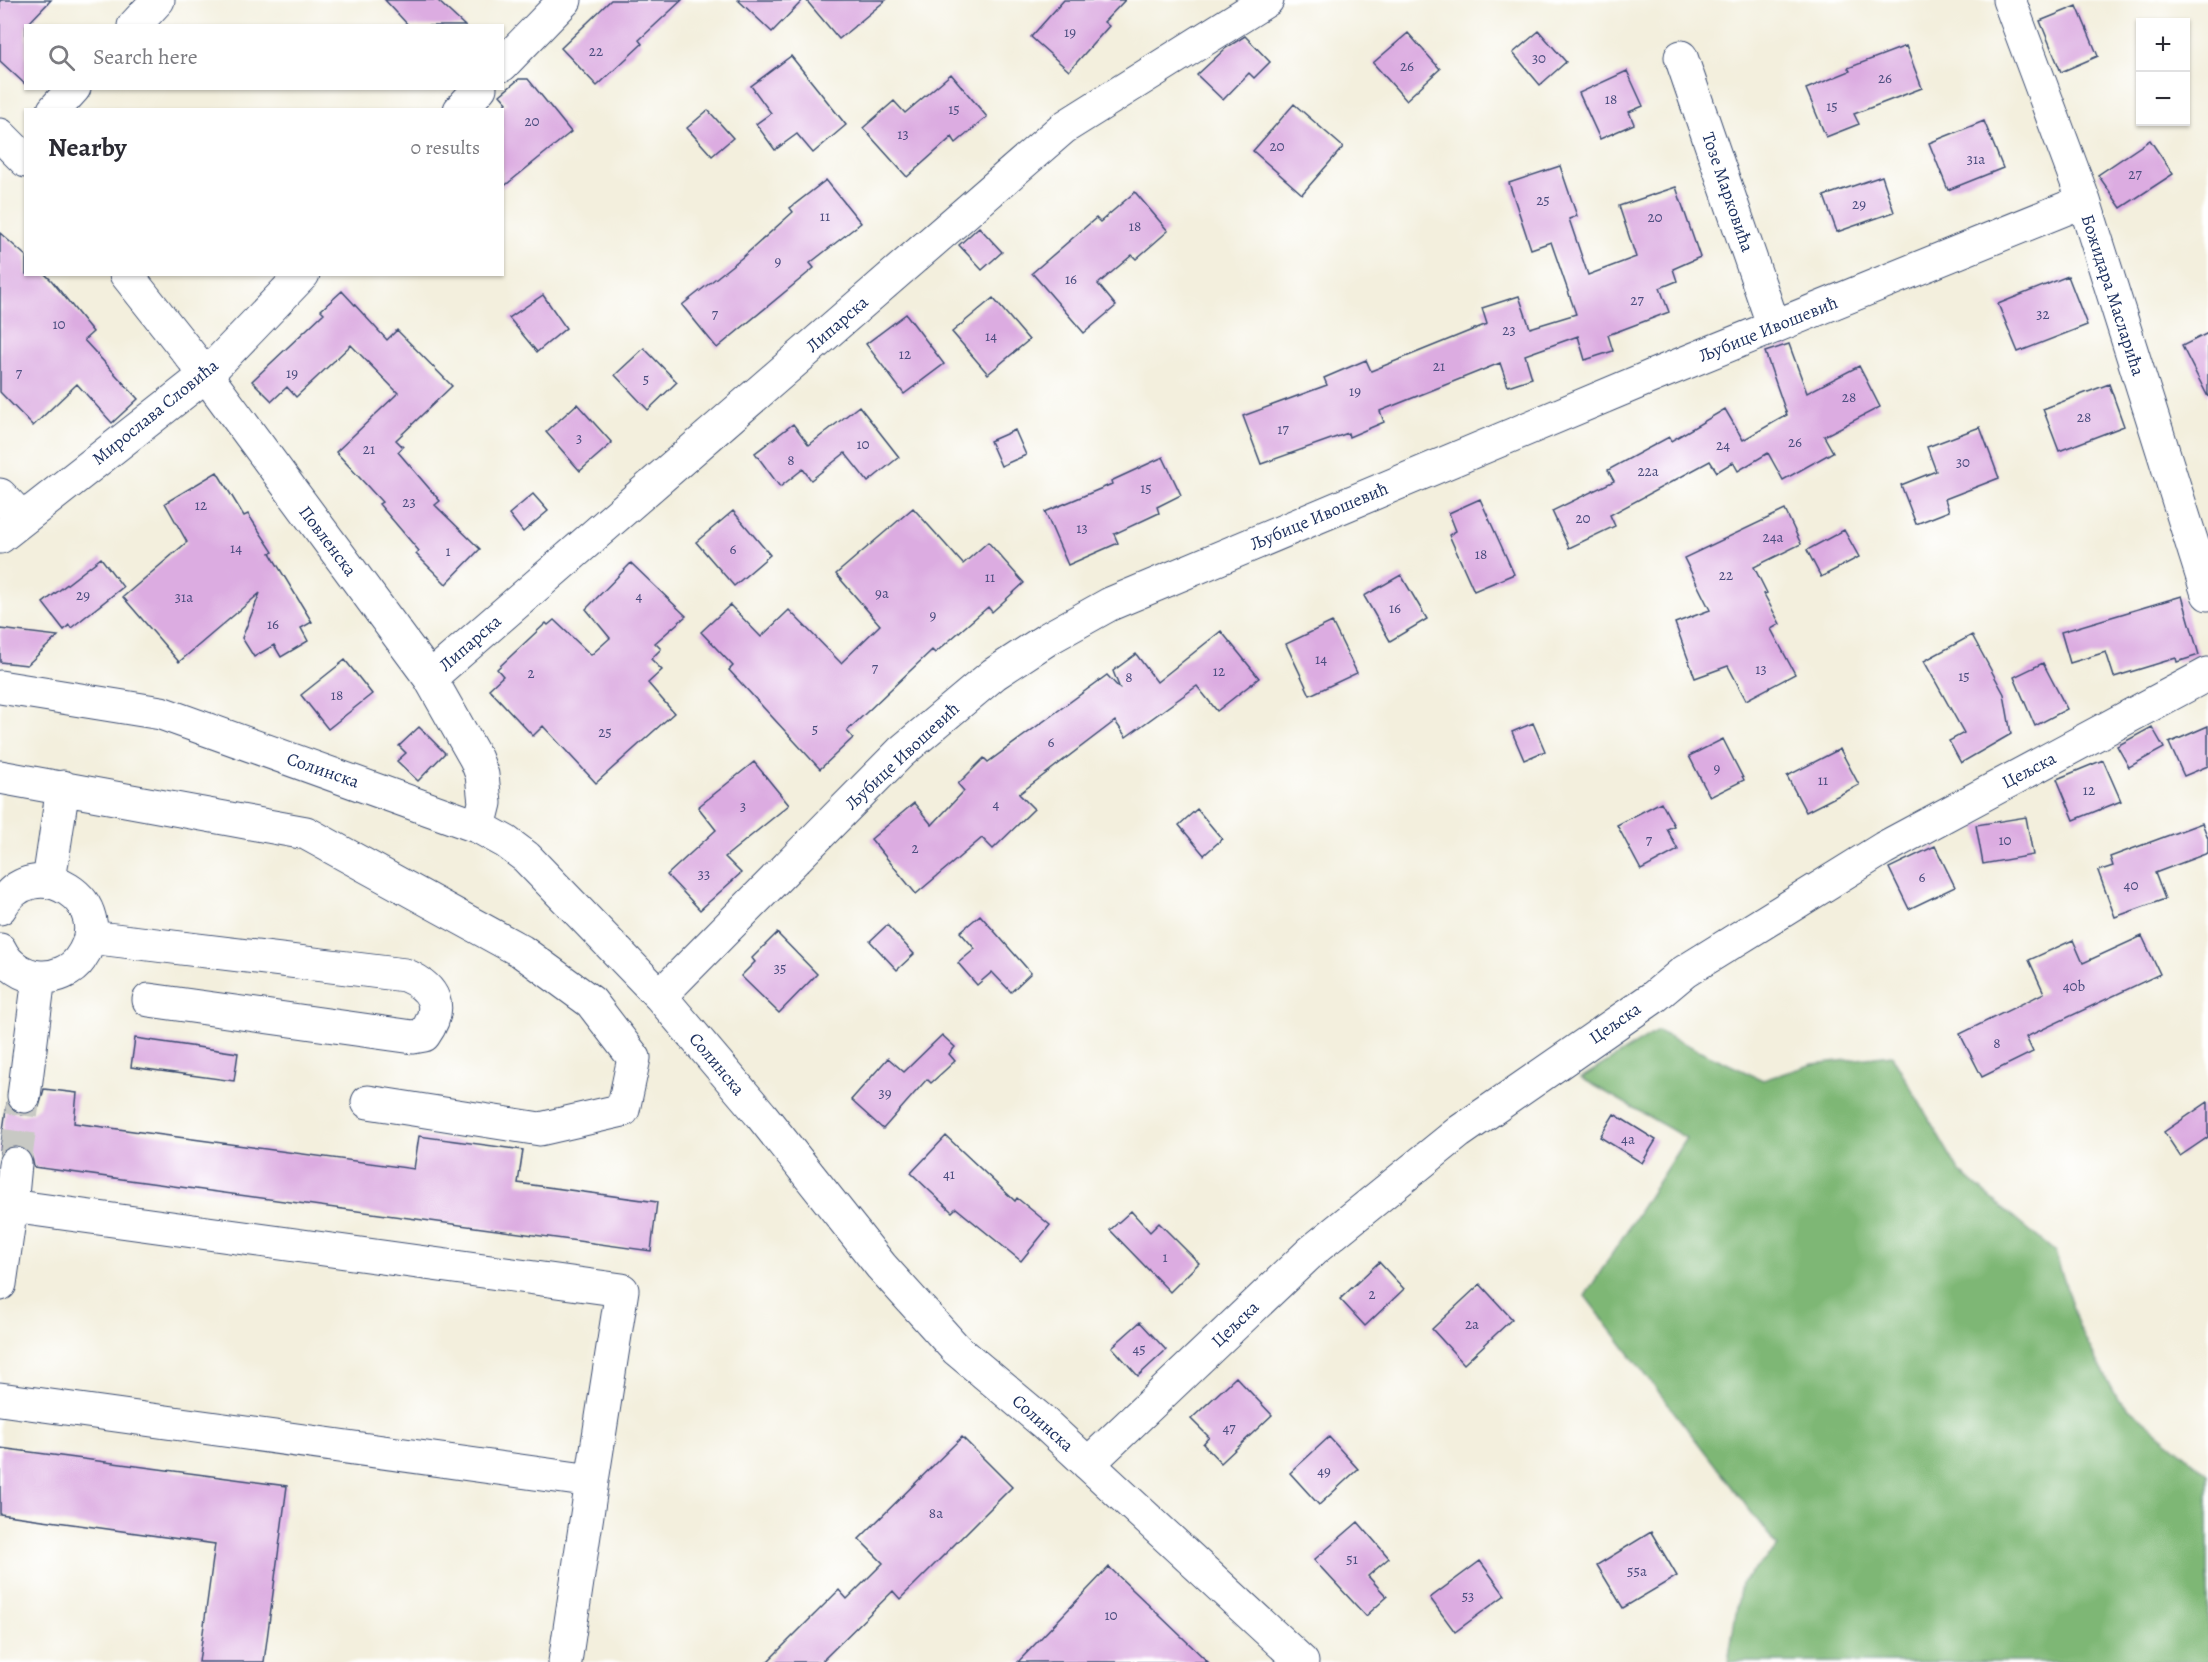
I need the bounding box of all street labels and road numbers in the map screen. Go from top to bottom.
street label: Тозе Марковића [1696,129,1760,256]
street label: Божидара Масларића [2076,211,2151,379]
street label: Липарска [801,290,874,358]
street label: Љубице Ивошевић [1695,290,1841,368]
street label: Мирослава Словића [87,353,224,470]
street label: Љубице Ивошевић [1246,476,1392,556]
street label: Повленска [294,501,363,582]
street label: Липарска [434,609,507,677]
street label: Љубице Ивошевић [840,697,965,815]
street label: Солинска [284,746,363,794]
street label: Цељска [1998,746,2061,794]
street label: Цељска [1584,996,1646,1049]
street label: Солинска [684,1028,751,1101]
street label: Цељска [1206,1295,1265,1353]
street label: Солинска [1007,1389,1079,1457]

